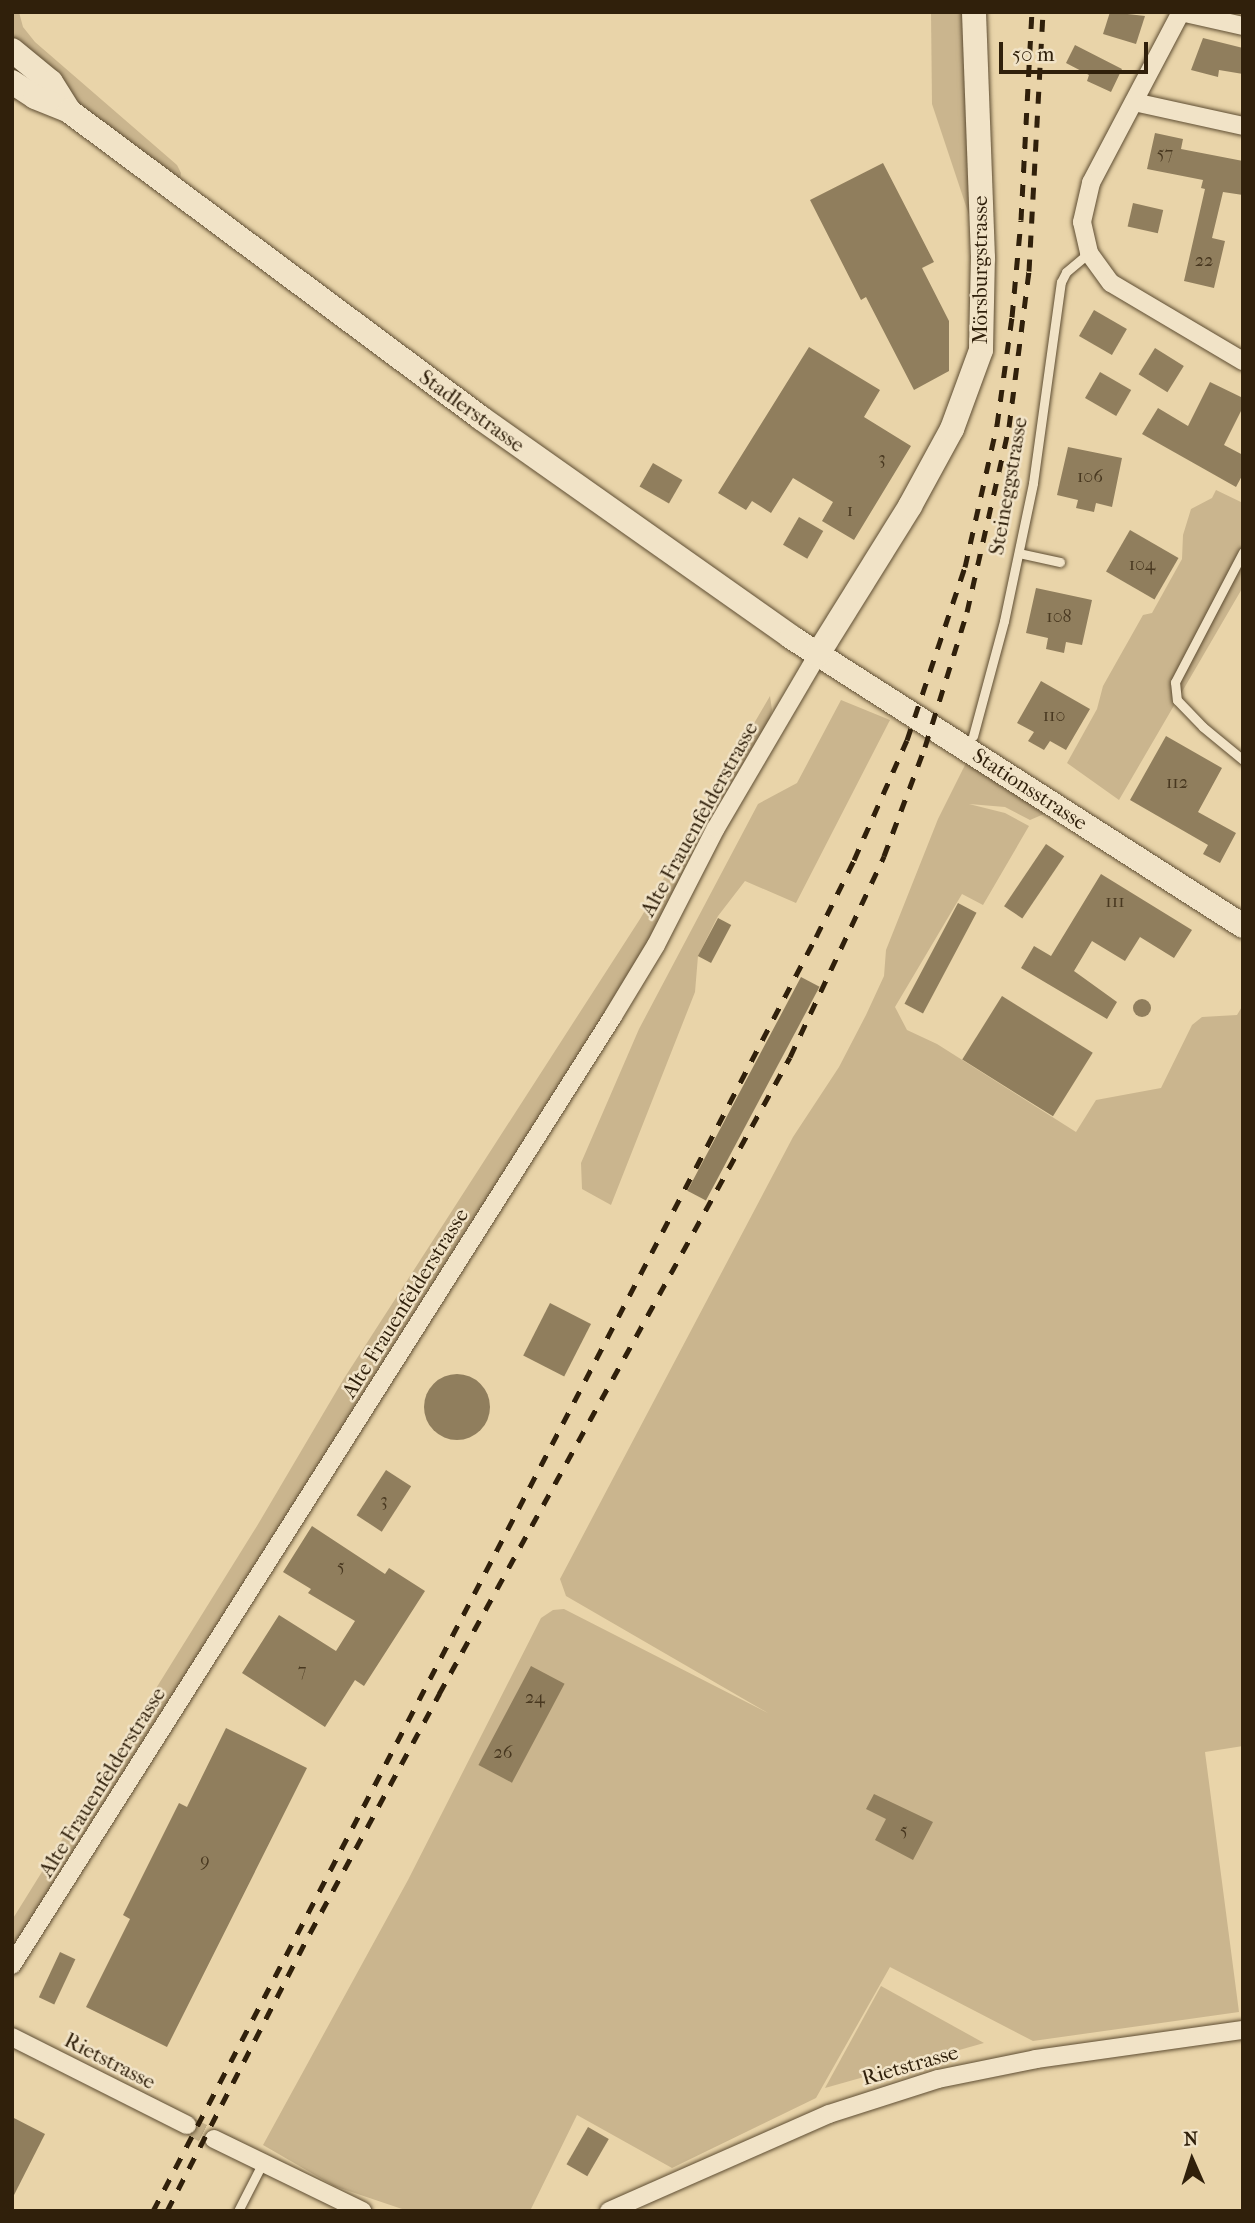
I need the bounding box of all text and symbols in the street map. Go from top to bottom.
scale bar [1003,28,1152,72]
text: 50 m [1012,42,1055,66]
house number: 57 [1157,143,1173,165]
street label: Mörsburgstrasse [967,196,993,344]
house number: 22 [1195,250,1213,272]
street label: Stadlerstrasse [414,364,530,458]
street label: Steineggstrasse [983,415,1033,557]
house number: 3 [878,448,886,470]
house number: 106 [1077,466,1103,488]
house number: 1 [847,500,853,522]
house number: 104 [1129,554,1155,576]
house number: 108 [1046,606,1072,628]
house number: 110 [1043,705,1065,727]
street label: Alte Frauenfelderstrasse [635,717,763,921]
street label: Stationsstrasse [968,743,1092,835]
house number: 112 [1166,772,1188,794]
house number: 111 [1105,891,1125,913]
street label: Alte Frauenfelderstrasse [336,1203,474,1403]
house number: 3 [380,1490,388,1512]
house number: 5 [337,1556,345,1578]
house number: 7 [298,1660,306,1682]
street label: Alte Frauenfelderstrasse [33,1682,171,1882]
house number: 24 [525,1687,545,1709]
house number: 26 [493,1742,513,1764]
house number: 5 [900,1820,908,1842]
house number: 9 [200,1850,210,1872]
street label: Rietstrasse [60,2027,160,2095]
street label: Rietstrasse [859,2039,961,2091]
north arrow [1157,2125,1227,2195]
text: N [1183,2128,1199,2150]

